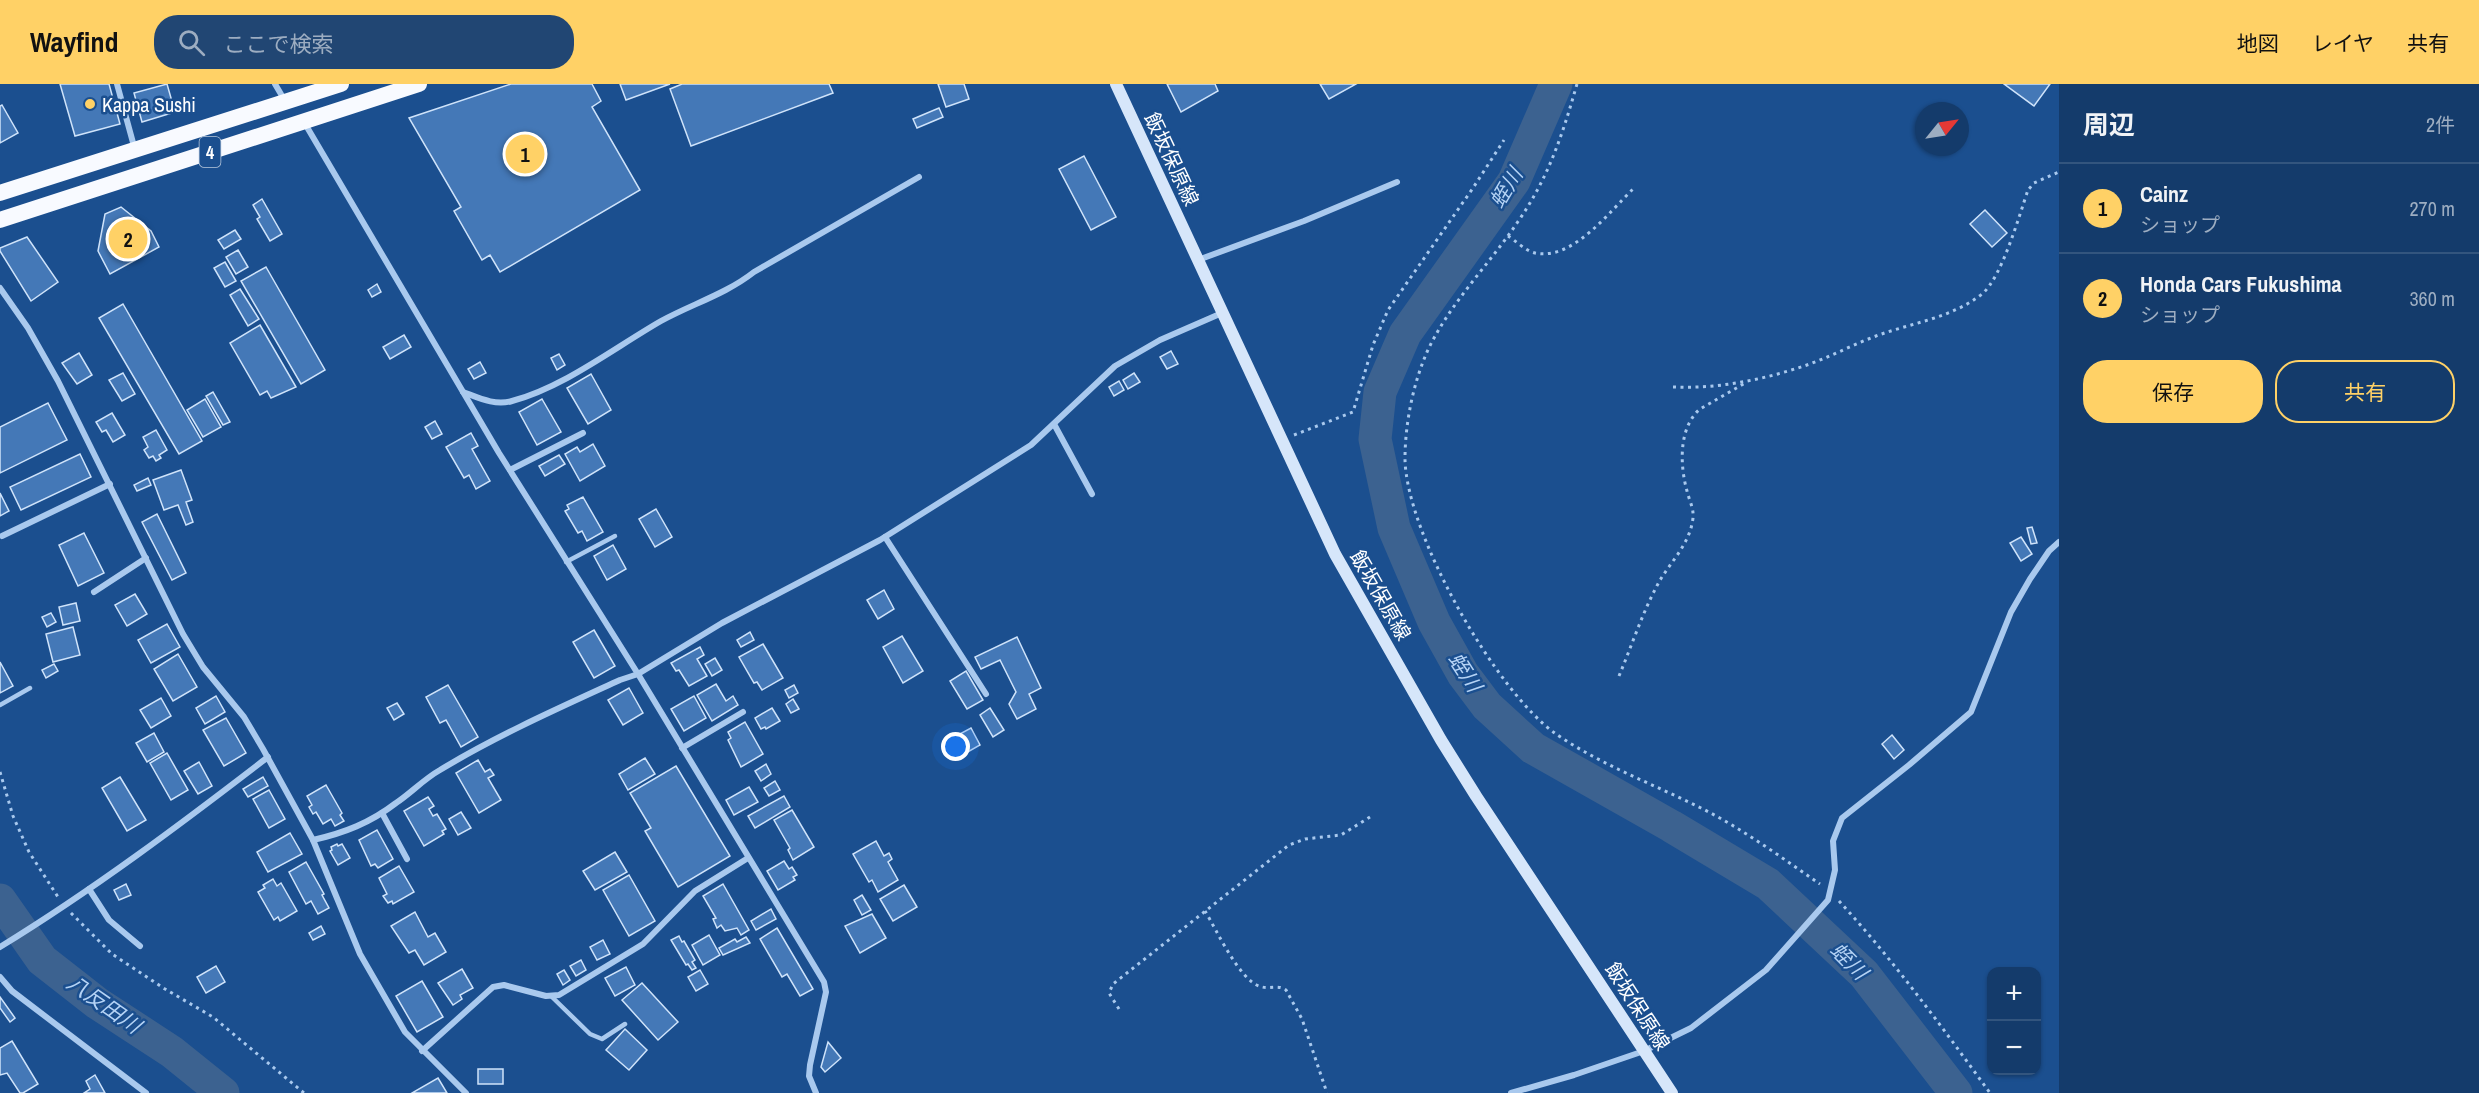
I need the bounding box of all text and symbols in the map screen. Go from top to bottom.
search box [154,15,574,69]
text: Wayfind [30,23,118,61]
icon: search [175,26,208,59]
text: ここで検索 [223,29,333,59]
text: 地図 [2237,29,2279,58]
text: レイヤ [2312,29,2374,58]
text: 共有 [2407,29,2449,58]
place label: Kappa Sushi [102,91,196,118]
marker: Kappa Sushi [83,97,97,111]
north arrow [1915,102,1969,156]
text: 周辺 [2083,107,2135,142]
street label: 飯坂保原線 [1139,108,1205,210]
text: 2件 [2426,111,2455,138]
pin: 1 [506,132,544,176]
road number: 4 [200,137,220,167]
water label: 蛭川 [1483,161,1530,213]
text: Cainz [2140,179,2188,209]
text: 1 [2098,195,2107,222]
text: 270 m [2409,195,2455,222]
text: ショップ [2140,211,2220,238]
pin: 2 [108,216,148,262]
text: Honda Cars Fukushima [2140,269,2342,299]
text: 2 [2098,285,2107,312]
text: 360 m [2409,285,2455,312]
text: ショップ [2140,301,2220,328]
button: 保存 [2083,360,2263,423]
button: 共有 [2275,360,2455,423]
street label: 飯坂保原線 [1344,545,1418,645]
water label: 蛭川 [1441,646,1490,699]
your location [941,732,970,761]
water label: 蛭川 [1824,936,1876,988]
street label: 飯坂保原線 [1599,957,1677,1055]
map controls [1987,967,2041,1075]
button: + [1987,967,2041,1021]
water label: 八反田川 [61,968,148,1041]
button: − [1987,1021,2041,1075]

